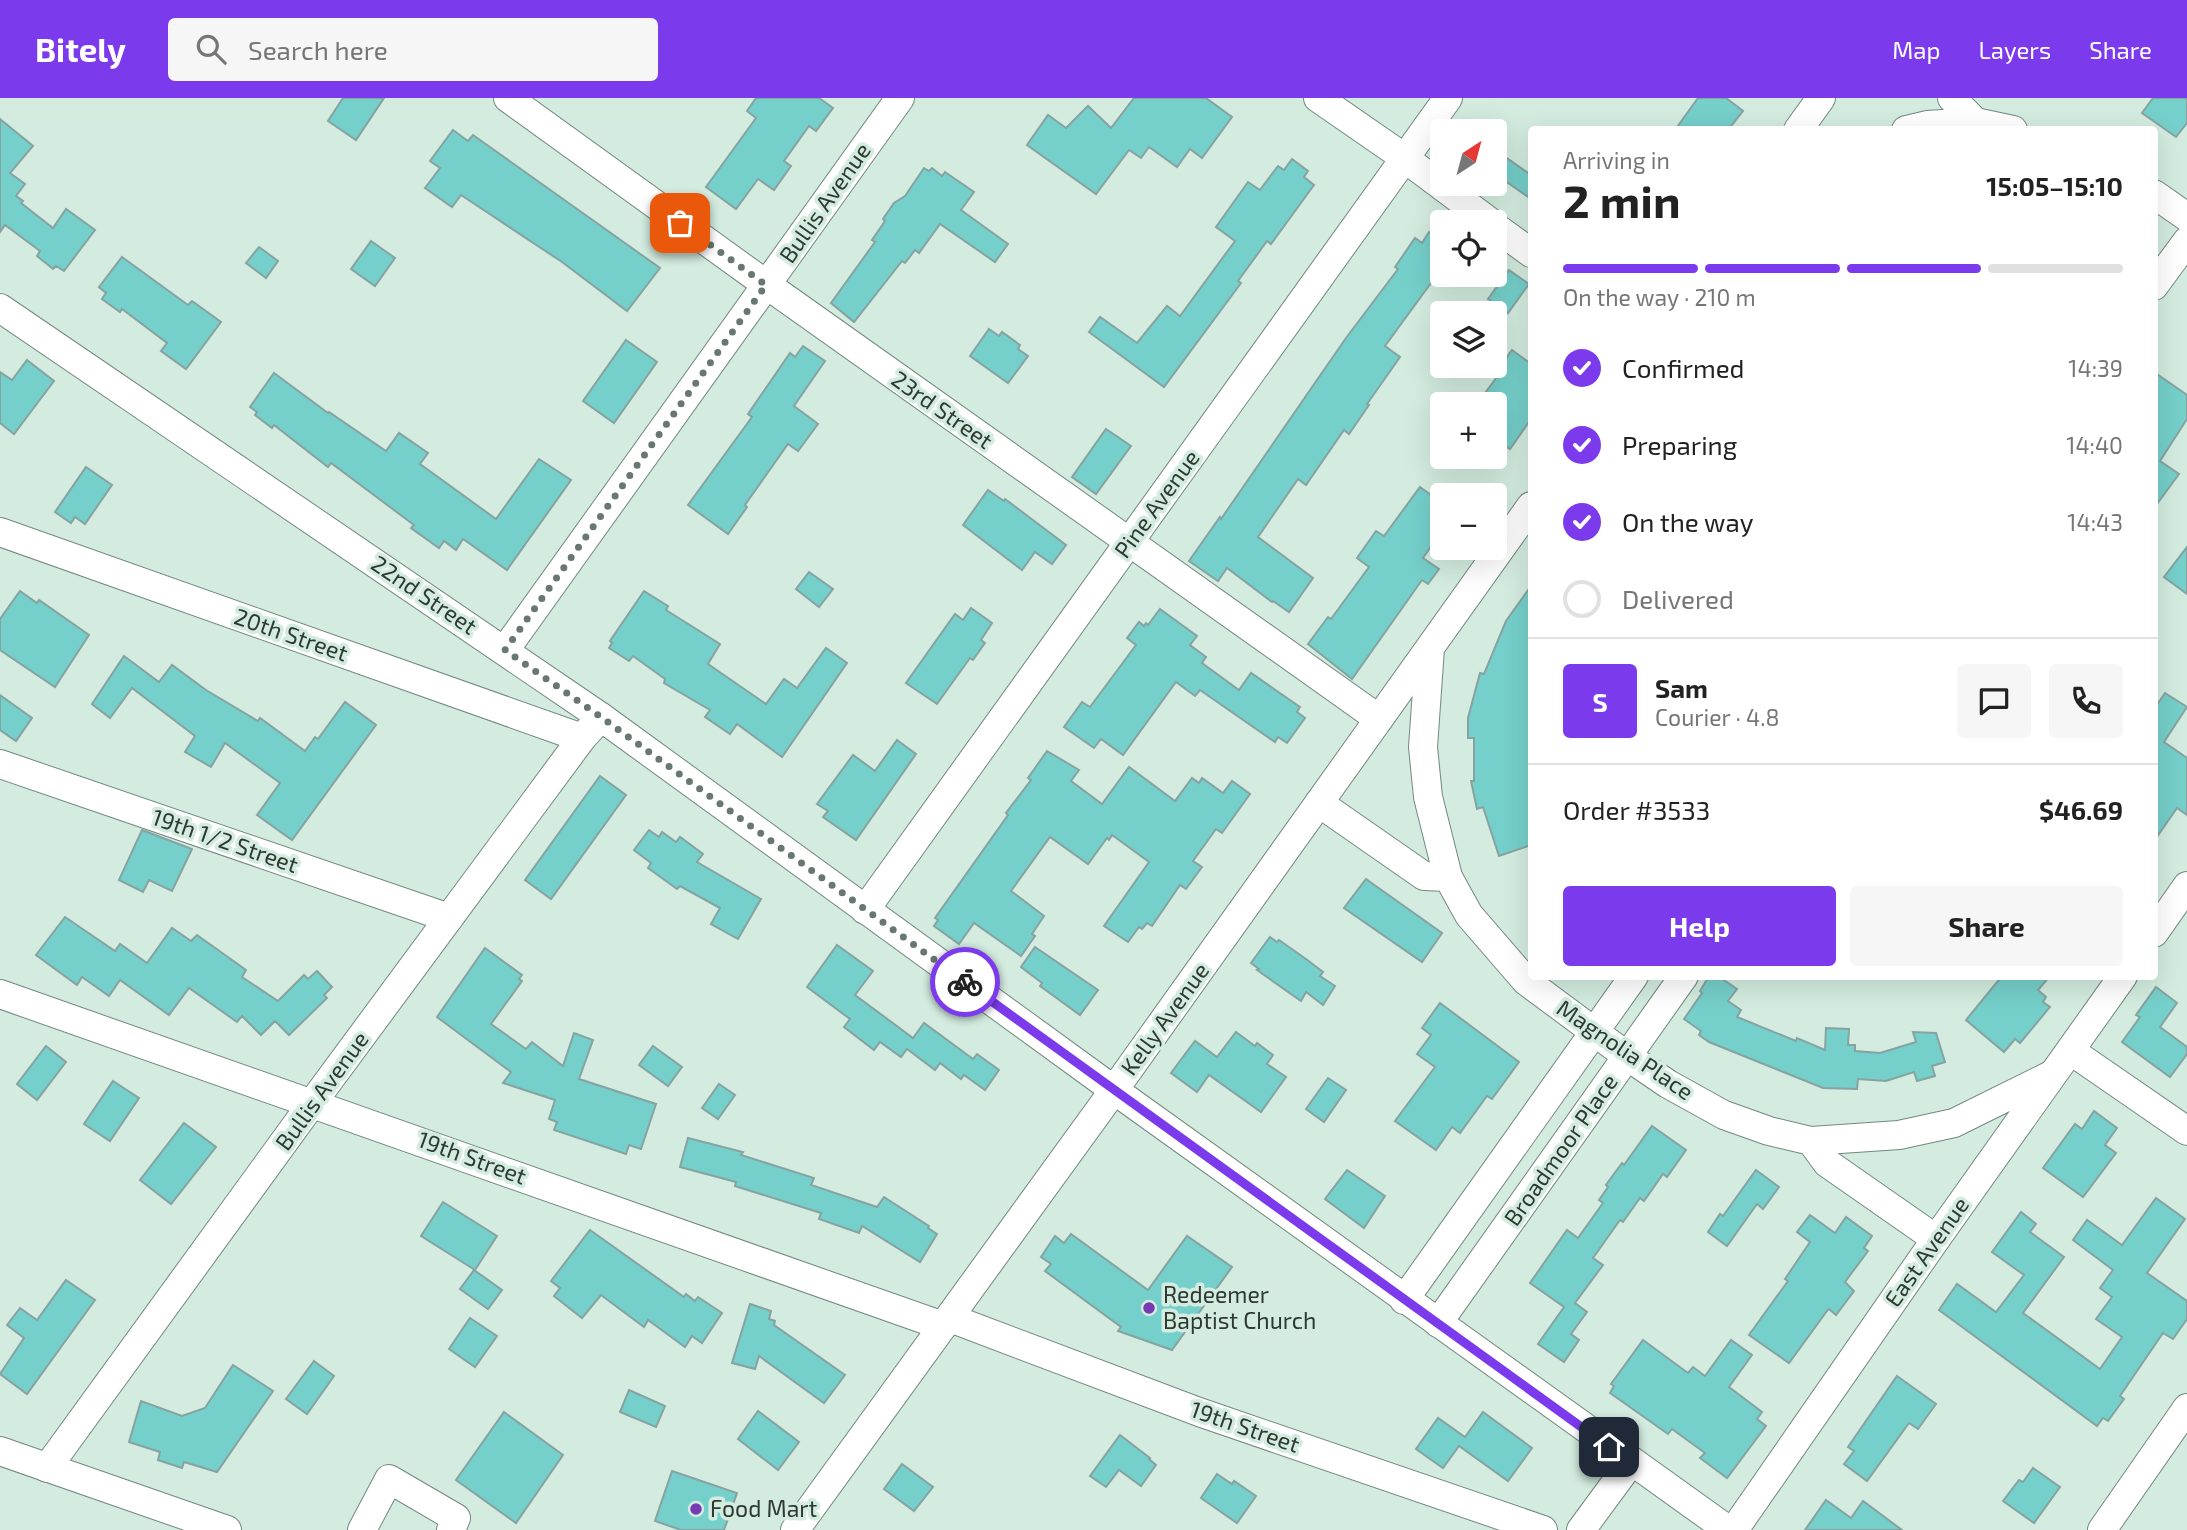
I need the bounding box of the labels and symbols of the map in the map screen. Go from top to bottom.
north arrow [1430,119,1507,196]
street label: Bullis Avenue [773,137,876,268]
pin [650,193,710,253]
street label: 23rd Street [887,364,999,454]
street label: Pine Avenue [1108,444,1205,563]
street label: 22nd Street [366,549,483,640]
street label: 20th Street [231,602,352,667]
street label: 19th 1/2 Street [149,802,302,878]
courier [930,947,1000,1017]
street label: Kelly Avenue [1114,957,1214,1080]
street label: Magnolia Place [1552,993,1699,1105]
street label: Bullis Avenue [269,1026,374,1155]
street label: Broadmoor Place [1497,1068,1623,1231]
street label: 19th Street [414,1124,531,1190]
street label: East Avenue [1878,1191,1974,1312]
place label: Redeemer Baptist Church [1163,1280,1316,1334]
marker: Redeemer Baptist Church [1141,1300,1157,1316]
street label: 19th Street [1187,1394,1304,1458]
pin [1579,1417,1639,1477]
place label: Food Mart [710,1494,817,1522]
marker: Food Mart [688,1501,704,1517]

